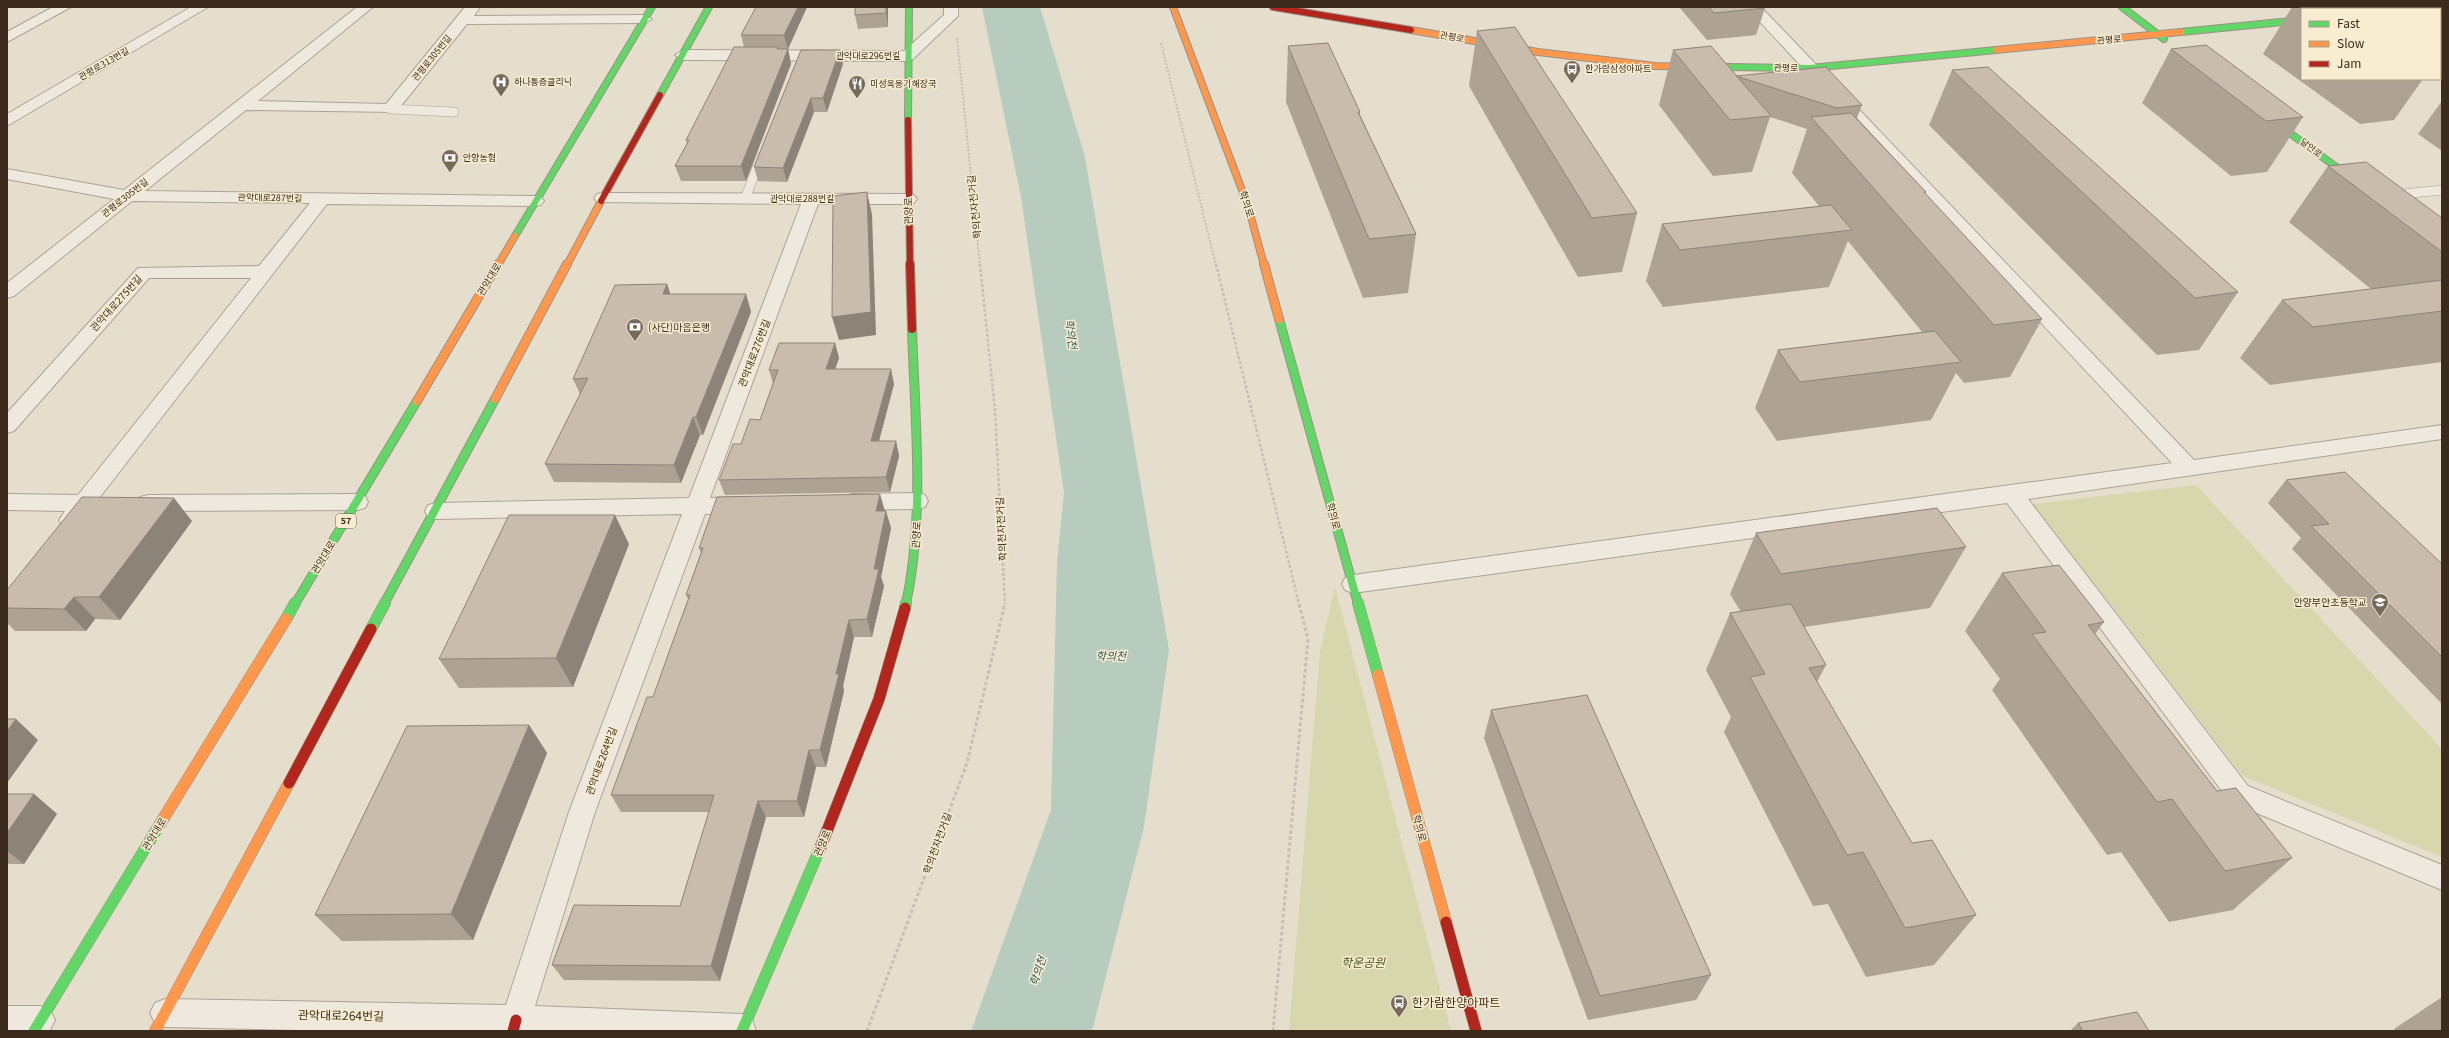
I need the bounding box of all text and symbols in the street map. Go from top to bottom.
legend [2301,8,2441,80]
text: Fast [2337,14,2360,31]
street label: 관평로 [1439,28,1465,45]
street label: 관평로305번길 [409,32,454,84]
street label: 관평로 [2096,32,2122,47]
text: Slow [2337,34,2365,51]
street label: 관평로313번길 [76,44,131,83]
street label: 관악대로296번길 [836,49,900,62]
text: Jam [2337,54,2361,71]
bus stop icon: 한가람삼성아파트 [1562,59,1582,84]
street label: 관평로 [1773,61,1799,74]
place label: 한가람삼성아파트 [1585,62,1651,75]
hospital icon: 하나통증클리닉 [491,72,511,97]
restaurant icon: 미성옥옹기해장국 [847,74,867,99]
place label: 하나통증클리닉 [514,75,572,88]
place label: 미성옥옹기해장국 [870,77,937,90]
street label: 달안로 [2297,135,2325,160]
bank icon: 안양농협 [440,148,460,173]
place label: 안양농협 [463,151,496,164]
street label: 학의천자전거길 [963,174,984,240]
street label: 관평로305번길 [98,175,151,220]
street label: 학의로 [1236,188,1259,219]
street label: 관악대로287번길 [238,190,302,205]
street label: 관악대로288번길 [770,192,834,205]
street label: 관양로 [900,197,915,225]
street label: 관악대로 [473,259,504,298]
street label: 관악대로275번길 [86,271,145,334]
bank icon: (사단)마음은행 [625,317,645,342]
street label: 관악대로276번길 [734,317,773,389]
water label: 학의천 [1062,318,1082,352]
place label: (사단)마음은행 [648,319,710,334]
street label: 학의천자전거길 [991,496,1010,562]
street label: 학의로 [1324,501,1345,531]
road number: 57 [336,514,356,528]
street label: 관양로 [907,521,924,549]
street label: 관악대로 [307,537,338,576]
school or university icon: 안양부안초등학교 [2370,592,2390,617]
place label: 안양부안초등학교 [2293,594,2367,609]
water label: 학의천 [1096,647,1128,663]
street label: 관악대로264번길 [581,725,620,797]
street label: 학의천자전거길 [918,810,955,876]
street label: 학의로 [1410,813,1431,843]
street label: 관악대로 [138,814,169,853]
street label: 관양로 [809,827,834,858]
water label: 학의천 [1025,952,1050,988]
park label: 학운공원 [1341,953,1386,970]
bus stop icon: 한가람한양아파트 [1389,993,1409,1018]
place label: 한가람한양아파트 [1412,993,1500,1010]
street label: 관악대로264번길 [298,1005,384,1024]

